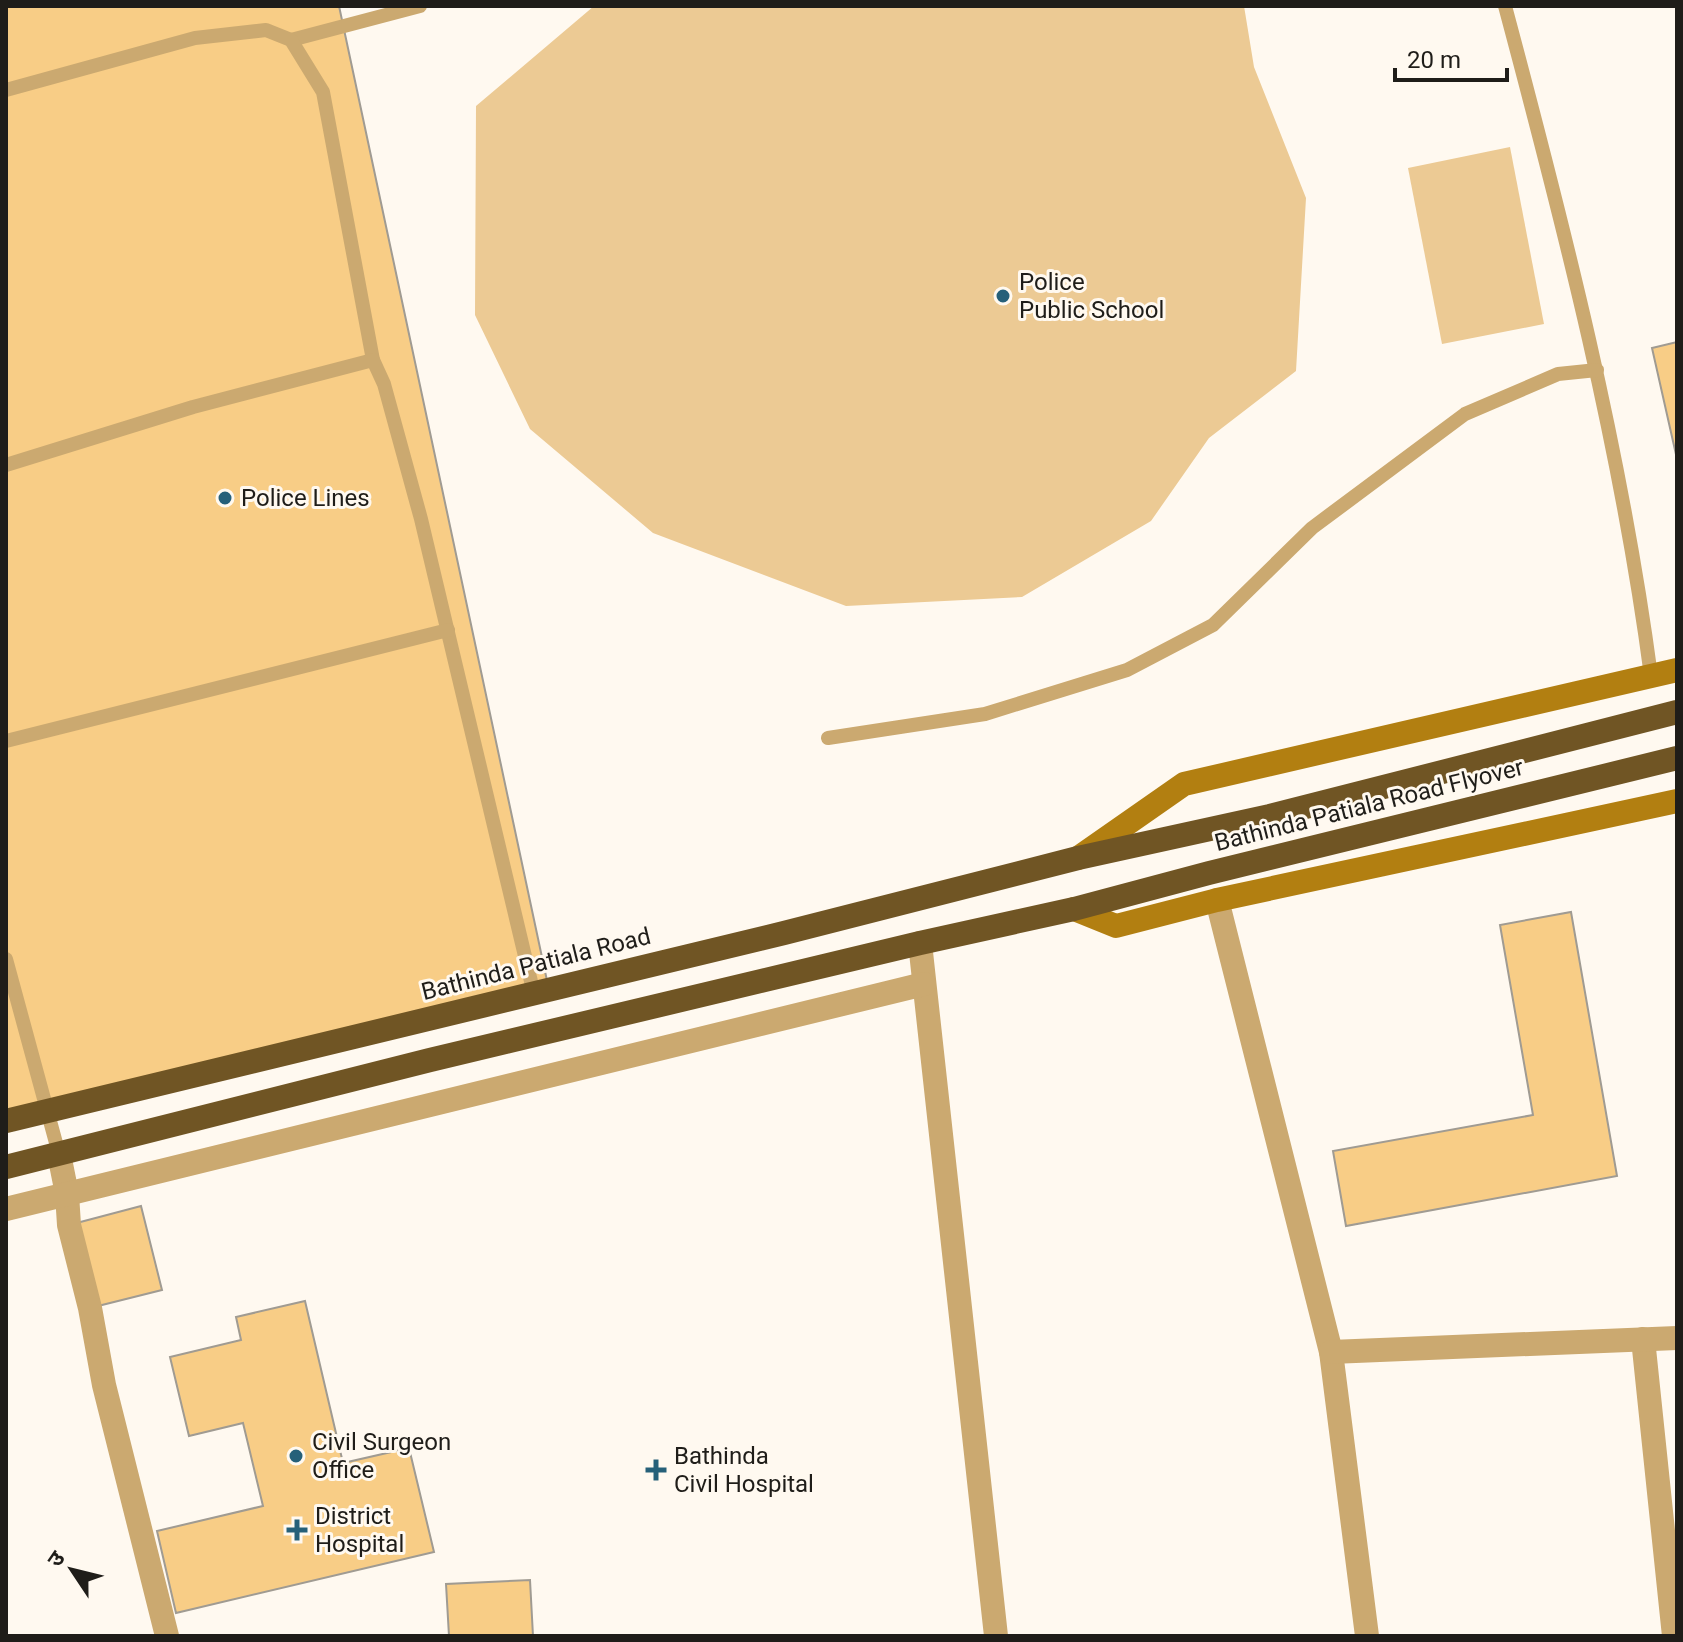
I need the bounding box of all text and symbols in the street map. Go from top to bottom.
scale bar [1395,32,1507,82]
text: 20 m [1407,46,1461,74]
place label: Police Public School [1019,268,1164,324]
marker: Police Public School [994,287,1012,305]
place label: Police Lines [241,484,370,512]
marker: Police Lines [216,489,234,507]
street label: Bathinda Patiala Road Flyover [1212,753,1526,857]
street label: Bathinda Patiala Road [418,922,654,1006]
place label: Civil Surgeon Office [312,1428,451,1484]
place label: Bathinda Civil Hospital [674,1442,814,1498]
marker: Civil Surgeon Office [287,1447,305,1465]
marker: Bathinda Civil Hospital [645,1459,667,1481]
place label: District Hospital [315,1502,404,1558]
marker: District Hospital [286,1519,308,1541]
north arrow [32,1530,112,1610]
text: उ [42,1545,71,1571]

